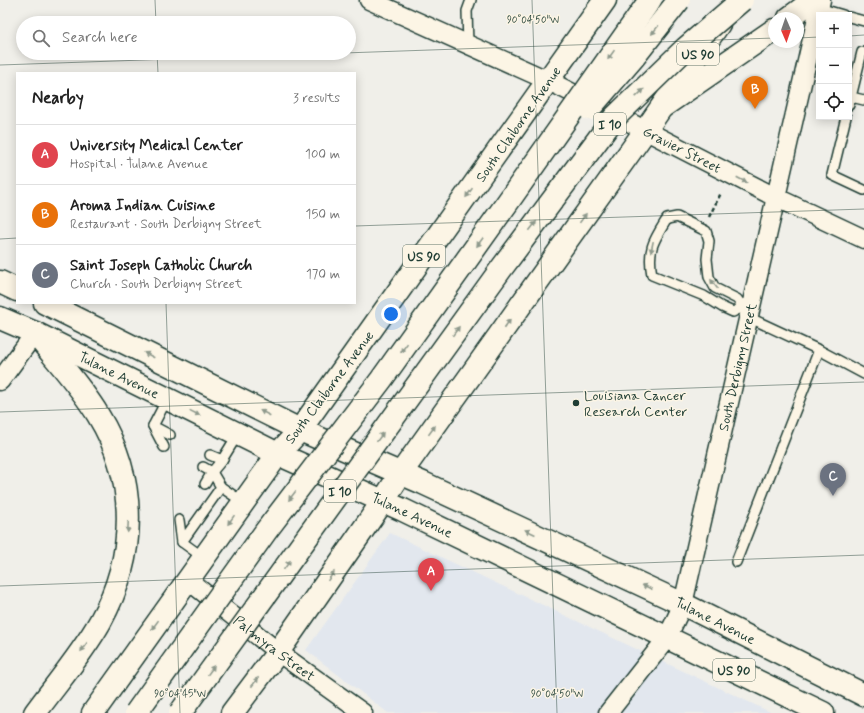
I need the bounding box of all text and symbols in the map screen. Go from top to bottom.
north arrow [768,12,804,48]
map controls [816,12,852,120]
button: + [816,12,852,48]
text: 90°04'50"W [507,13,559,27]
search box [16,16,356,60]
one-way arrow [650,25,659,36]
icon: search [30,27,52,49]
text: Search here [62,28,138,48]
road number: US 90 [677,43,719,65]
button: − [816,48,852,84]
one-way arrow [607,50,615,60]
street label: South Claiborne Avenue [472,63,566,186]
pin: B [742,76,768,109]
button: locate [816,84,852,120]
text: Nearby [32,87,84,109]
one-way arrow [635,88,645,98]
text: 3 results [293,90,340,107]
road number: I 10 [594,113,626,135]
street label: Gravier Street [640,123,724,178]
text: University Medical Center [70,136,243,156]
text: A [41,146,49,163]
text: 100 m [305,146,340,163]
text: Hospital · Tulane Avenue [70,156,208,173]
one-way arrow [737,177,748,183]
one-way arrow [465,188,473,198]
text: Aroma Indian Cuisine [70,196,215,216]
text: B [41,206,49,223]
text: 150 m [306,206,340,223]
one-way arrow [579,213,587,223]
text: Restaurant · South Derbigny Street [70,216,262,233]
one-way arrow [529,221,537,232]
one-way arrow [476,237,484,247]
one-way arrow [649,241,655,254]
road number: US 90 [403,245,445,267]
text: Saint Joseph Catholic Church [70,256,252,276]
text: C [40,266,50,283]
text: 170 m [306,266,340,283]
text: Church · South Derbigny Street [70,276,242,293]
one-way arrow [709,278,718,289]
street label: South Derbigny Street [715,301,762,433]
your location [381,304,401,324]
one-way arrow [503,319,511,329]
one-way arrow [452,326,460,337]
street label: South Claiborne Avenue [281,327,378,448]
one-way arrow [400,342,408,353]
street label: Tulane Avenue [75,348,162,403]
one-way arrow [143,352,155,358]
place label: Louisiana Cancer Research Center [584,387,688,421]
marker: Louisiana Cancer Research Center [571,398,581,408]
one-way arrow [190,410,201,416]
one-way arrow [259,410,271,416]
one-way arrow [427,424,436,435]
one-way arrow [375,431,384,442]
pin: C [820,463,846,496]
road number: I 10 [324,480,356,502]
street label: Tulane Avenue [368,489,455,543]
one-way arrow [288,491,297,502]
one-way arrow [227,514,235,525]
one-way arrow [124,521,131,533]
one-way arrow [523,529,535,535]
pin: A [418,558,444,591]
one-way arrow [283,559,291,570]
one-way arrow [327,570,335,581]
one-way arrow [642,584,653,590]
street label: Tulane Avenue [672,594,758,649]
street label: Palmyra Street [229,612,319,686]
one-way arrow [151,620,159,631]
one-way arrow [80,642,88,653]
road number: US 90 [713,659,755,681]
one-way arrow [207,665,215,675]
one-way arrow [251,676,260,687]
text: 90°04'45"W [154,687,206,701]
text: 90°04'50"W [531,687,583,701]

